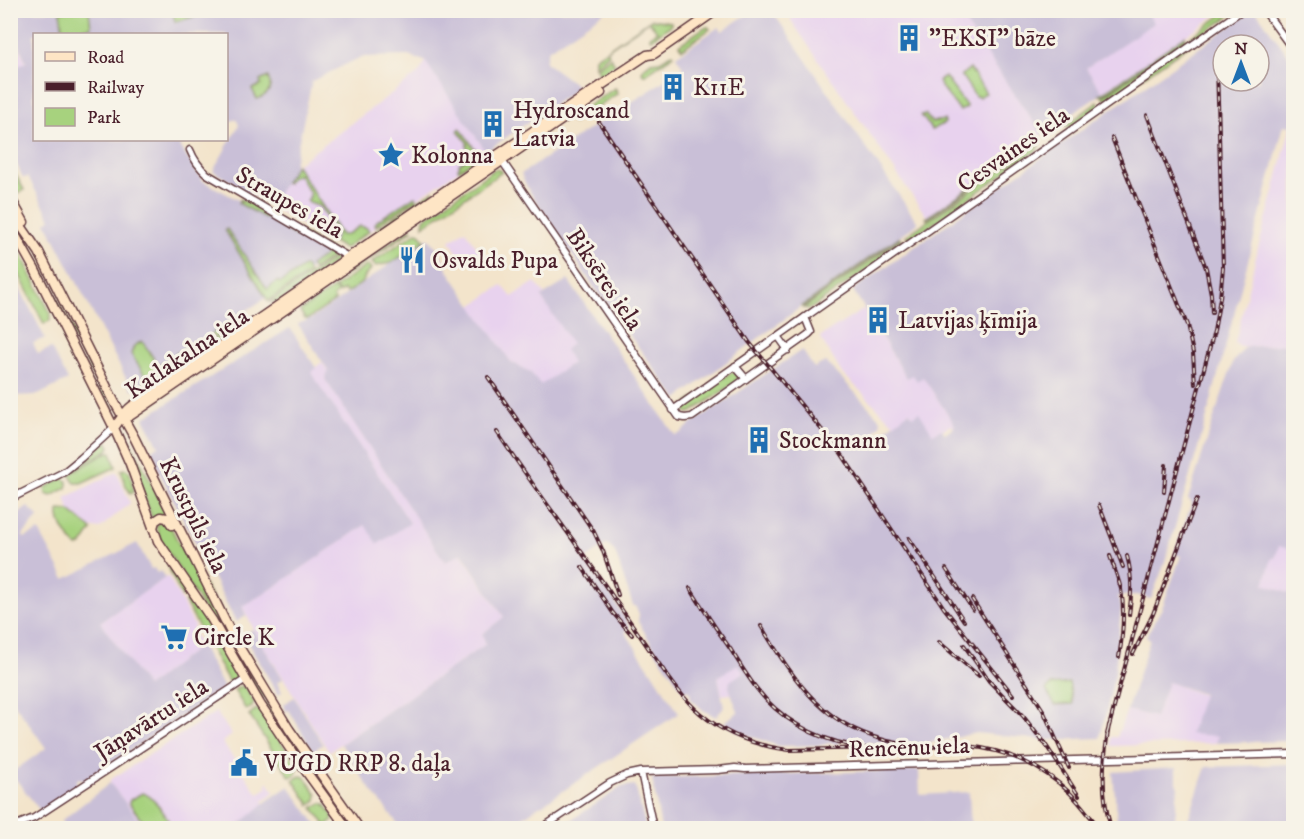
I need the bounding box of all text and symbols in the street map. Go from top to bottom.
building icon: "EKSI" bāze [894,23,924,53]
place label: "EKSI" bāze [929,24,1056,54]
legend [33,33,228,141]
north arrow [1211,33,1271,93]
text: N [1234,39,1248,59]
text: Road [87,47,124,69]
building icon: K11E [658,72,688,102]
place label: K11E [693,73,744,103]
text: Railway [87,77,145,99]
place label: Hydroscand Latvia [513,96,629,154]
street label: Cesvaines iela [952,100,1076,199]
text: Park [87,107,121,129]
building icon: Hydroscand Latvia [478,109,508,139]
place icon: Kolonna [376,140,406,170]
place label: Kolonna [411,141,494,171]
street label: Straupes iela [230,160,350,246]
street label: Biksēres iela [559,223,650,337]
restaurant icon: Osvalds Pupa [397,245,427,275]
place label: Osvalds Pupa [432,246,559,276]
street label: Katlakalna iela [120,301,256,406]
building icon: Latvijas ķīmija [863,305,893,335]
place label: Latvijas ķīmija [898,306,1038,336]
building icon: Stockmann [744,425,774,455]
place label: Stockmann [779,426,887,456]
street label: Krustpils iela [152,453,234,579]
supermarket icon: Circle K [159,622,189,652]
place label: Circle K [194,623,274,653]
street label: Jāņavārtu iela [87,671,215,769]
street label: Rencēnu iela [848,731,971,765]
public building icon: VUGD RRP 8. daļa [229,748,259,778]
place label: VUGD RRP 8. daļa [263,749,452,779]

